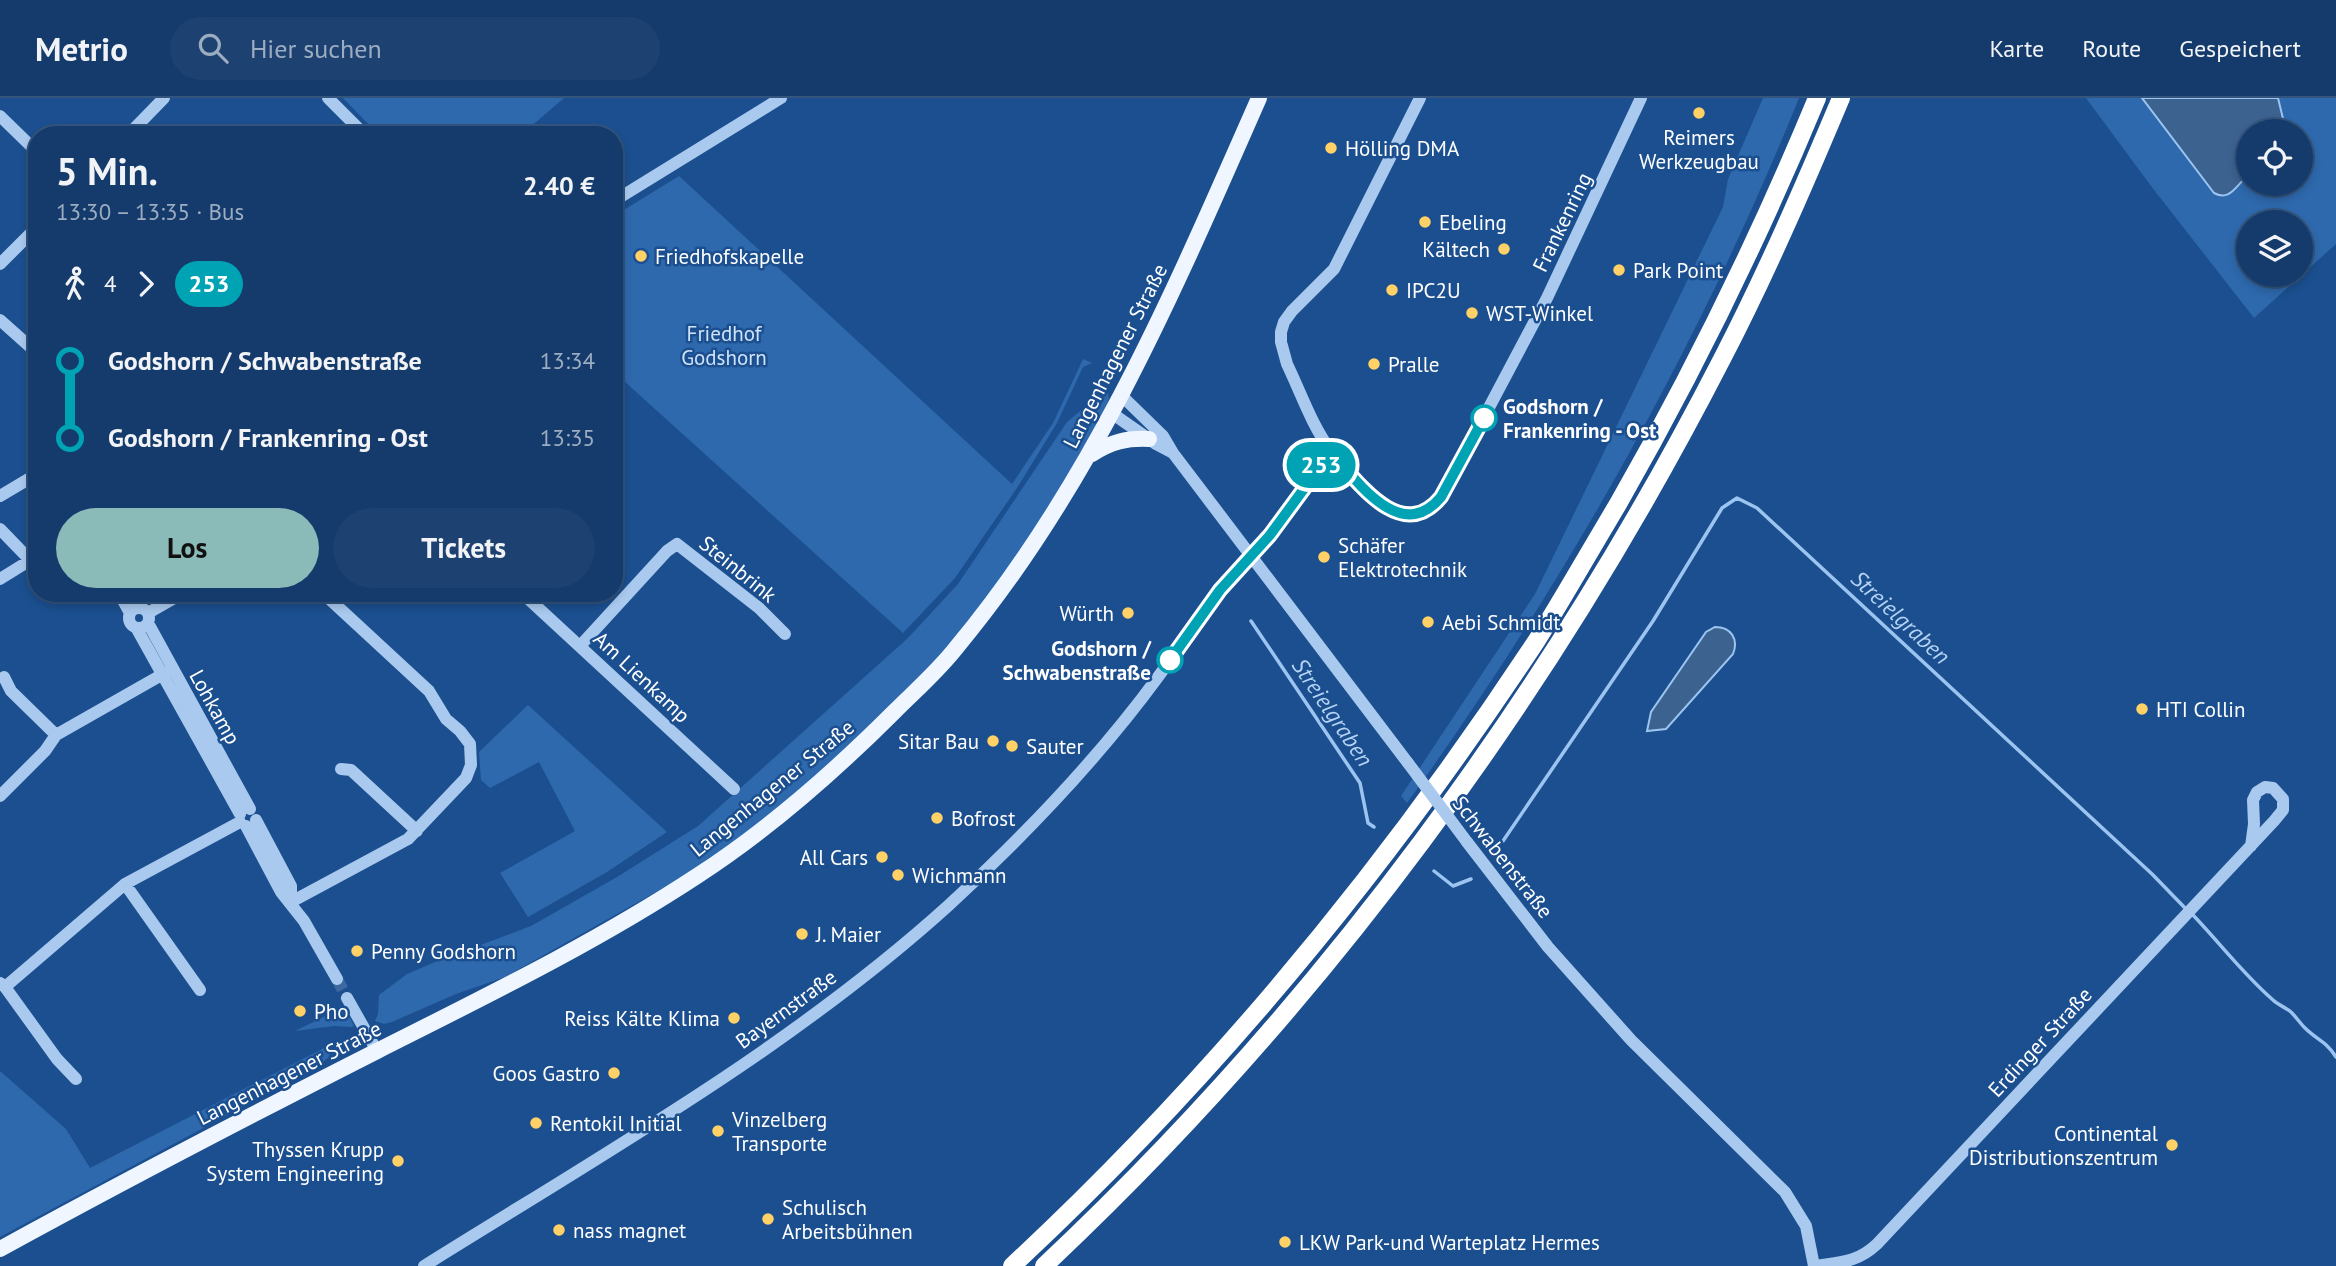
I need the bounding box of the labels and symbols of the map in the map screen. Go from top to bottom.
marker: Reimers Werkzeugbau [1691,105,1707,121]
place label: Reimers Werkzeugbau [1639,124,1759,175]
place label: Hölling DMA [1345,135,1460,162]
marker: Hölling DMA [1323,140,1339,156]
street label: Frankenring [1526,168,1598,276]
place label: Ebeling [1439,209,1507,236]
marker: Ebeling [1417,214,1433,230]
place label: Kältech [1422,236,1490,263]
marker: Kältech [1496,241,1512,257]
place label: Friedhofskapelle [655,243,804,270]
marker: Friedhofskapelle [633,248,649,264]
place label: Park Point [1633,257,1723,284]
street label: Langenhagener Straße [1057,259,1173,453]
marker: Park Point [1611,262,1627,278]
place label: IPC2U [1406,277,1461,304]
marker: IPC2U [1384,282,1400,298]
place label: WST-Winkel [1486,300,1593,327]
marker: WST-Winkel [1464,305,1480,321]
park label: Friedhof Godshorn [681,320,767,371]
place label: Pralle [1388,351,1440,378]
marker: Pralle [1366,356,1382,372]
place label: Godshorn / Frankenring - Ost [1503,393,1657,444]
marker: Godshorn / Frankenring - Ost [1471,405,1497,431]
line badge: 253 [1281,442,1361,488]
street label: Steinbrink [694,530,782,608]
place label: Schäfer Elektrotechnik [1338,532,1467,583]
marker: Schäfer Elektrotechnik [1316,549,1332,565]
water label: Streielgraben [1845,564,1957,670]
place label: Würth [1060,600,1114,627]
marker: Würth [1120,605,1136,621]
place label: Aebi Schmidt [1442,609,1560,636]
marker: Aebi Schmidt [1420,614,1436,630]
street label: Am Lienkamp [588,625,696,729]
place label: Godshorn / Schwabenstraße [1003,635,1152,686]
marker: Godshorn / Schwabenstraße [1157,647,1183,673]
water label: Streielgraben [1286,652,1380,772]
street label: Lohkamp [183,665,247,749]
place label: HTI Collin [2156,696,2245,723]
marker: HTI Collin [2134,701,2150,717]
street label: Langenhagener Straße [684,713,860,863]
place label: Sitar Bau [898,728,979,755]
marker: Sitar Bau [985,733,1001,749]
place label: Sauter [1026,733,1084,760]
marker: Sauter [1004,738,1020,754]
street label: Schwabenstraße [1447,790,1559,924]
place label: Bofrost [951,805,1015,832]
marker: Bofrost [929,810,945,826]
place label: All Cars [800,844,868,871]
marker: All Cars [874,849,890,865]
place label: Wichmann [912,862,1006,889]
marker: Wichmann [890,867,906,883]
place label: J. Maier [815,921,881,948]
marker: J. Maier [794,926,810,942]
place label: Penny Godshorn [371,938,516,965]
marker: Penny Godshorn [349,943,365,959]
street label: Bayernstraße [730,963,842,1055]
street label: Erdinger Straße [1982,981,2098,1103]
place label: Pho [314,998,348,1025]
marker: Pho [292,1003,308,1019]
place label: Reiss Kälte Klima [564,1005,720,1032]
marker: Reiss Kälte Klima [726,1010,742,1026]
street label: Langenhagener Straße [192,1015,386,1131]
place label: Goos Gastro [493,1060,600,1087]
marker: Goos Gastro [606,1065,622,1081]
place label: Vinzelberg Transporte [731,1106,827,1157]
place label: Rentokil Initial [550,1110,682,1137]
marker: Rentokil Initial [528,1115,544,1131]
place label: Continental Distributionszentrum [1969,1120,2158,1171]
marker: Vinzelberg Transporte [710,1123,726,1139]
place label: Thyssen Krupp System Engineering [206,1136,384,1187]
marker: Continental Distributionszentrum [2164,1137,2180,1153]
marker: Thyssen Krupp System Engineering [390,1153,406,1169]
place label: Schulisch Arbeitsbühnen [782,1194,913,1245]
marker: Schulisch Arbeitsbühnen [760,1211,776,1227]
place label: nass magnet [573,1217,686,1244]
marker: nass magnet [551,1222,567,1238]
place label: LKW Park-und Warteplatz Hermes [1299,1229,1600,1256]
marker: LKW Park-und Warteplatz Hermes [1277,1234,1293,1250]

